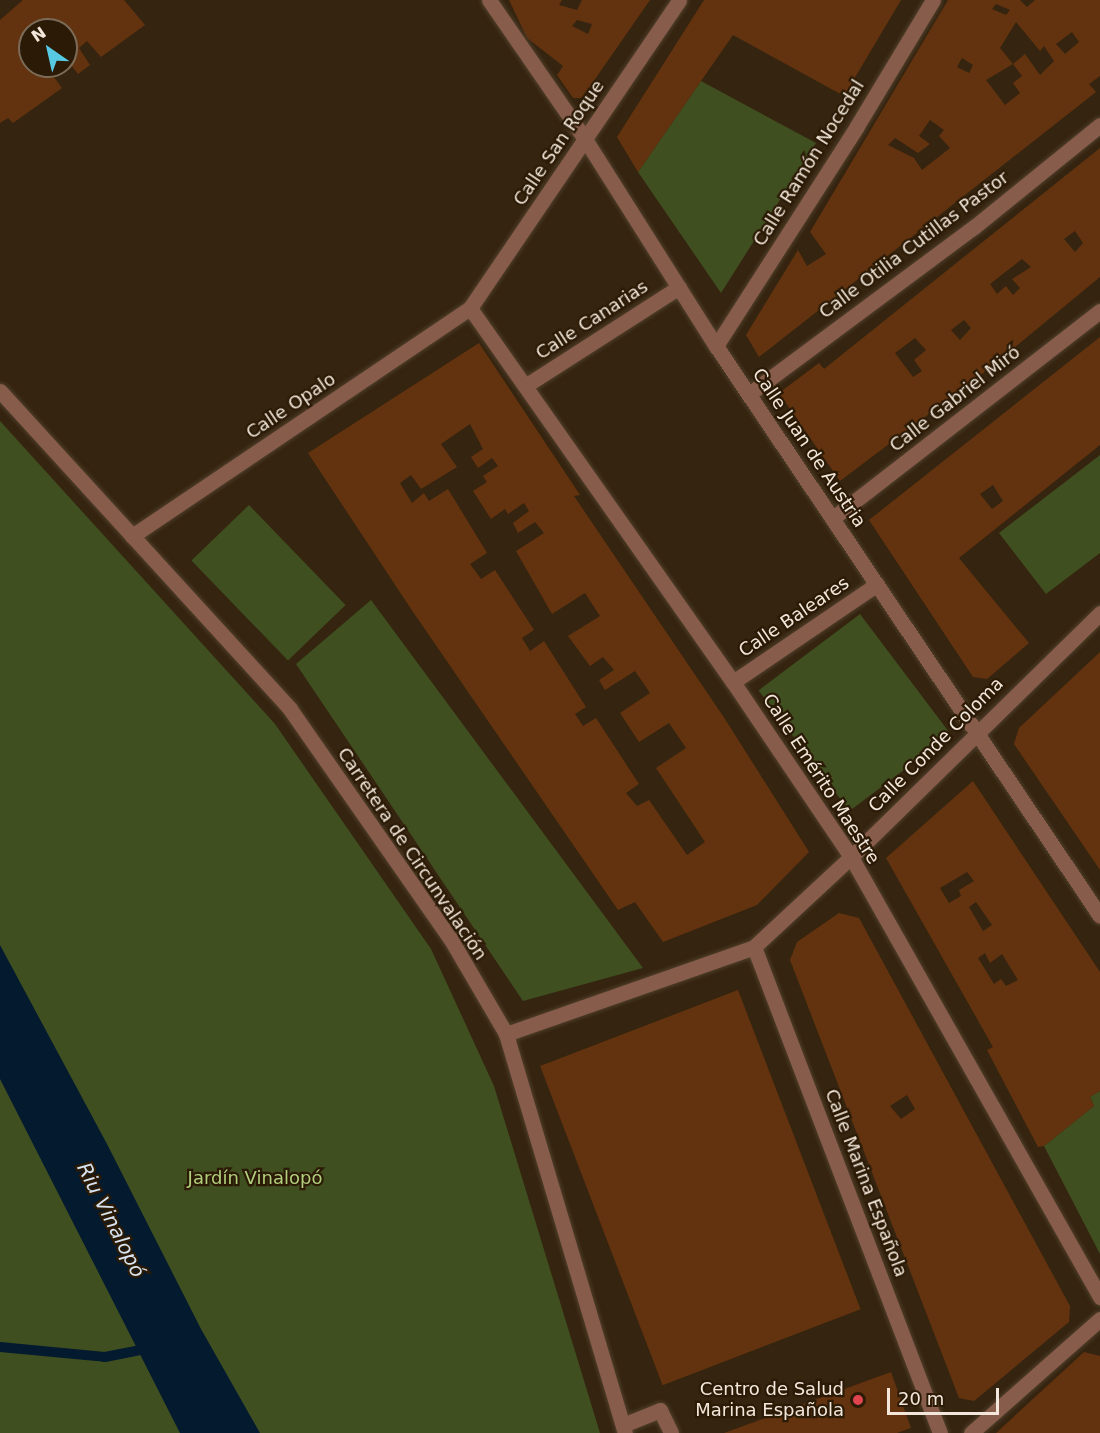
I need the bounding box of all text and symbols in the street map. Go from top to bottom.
north arrow [18,18,78,78]
text: N [28,23,50,46]
street label: Calle San Roque [509,76,609,210]
street label: Calle Ramón Nocedal [749,76,869,250]
street label: Calle Otilia Cutillas Pastor [815,167,1013,323]
street label: Calle Canarias [532,276,652,364]
street label: Calle Gabriel Miró [885,341,1025,457]
street label: Calle Juan de Austria [748,364,870,532]
street label: Calle Opalo [242,368,340,444]
street label: Calle Baleares [735,572,853,662]
street label: Calle Conde Coloma [864,673,1008,817]
street label: Calle Emérito Maestre [758,690,884,868]
street label: Carretera de Circunvalación [333,744,491,964]
street label: Calle Marina Española [820,1086,912,1280]
water label: Riu Vinalopó [72,1159,150,1281]
park label: Jardín Vinalopó [188,1167,322,1189]
scale bar [890,1376,1002,1414]
place label: Centro de Salud Marina Española [695,1379,844,1422]
text: 20 m [898,1388,944,1409]
marker: Centro de Salud Marina Española [849,1391,867,1409]

